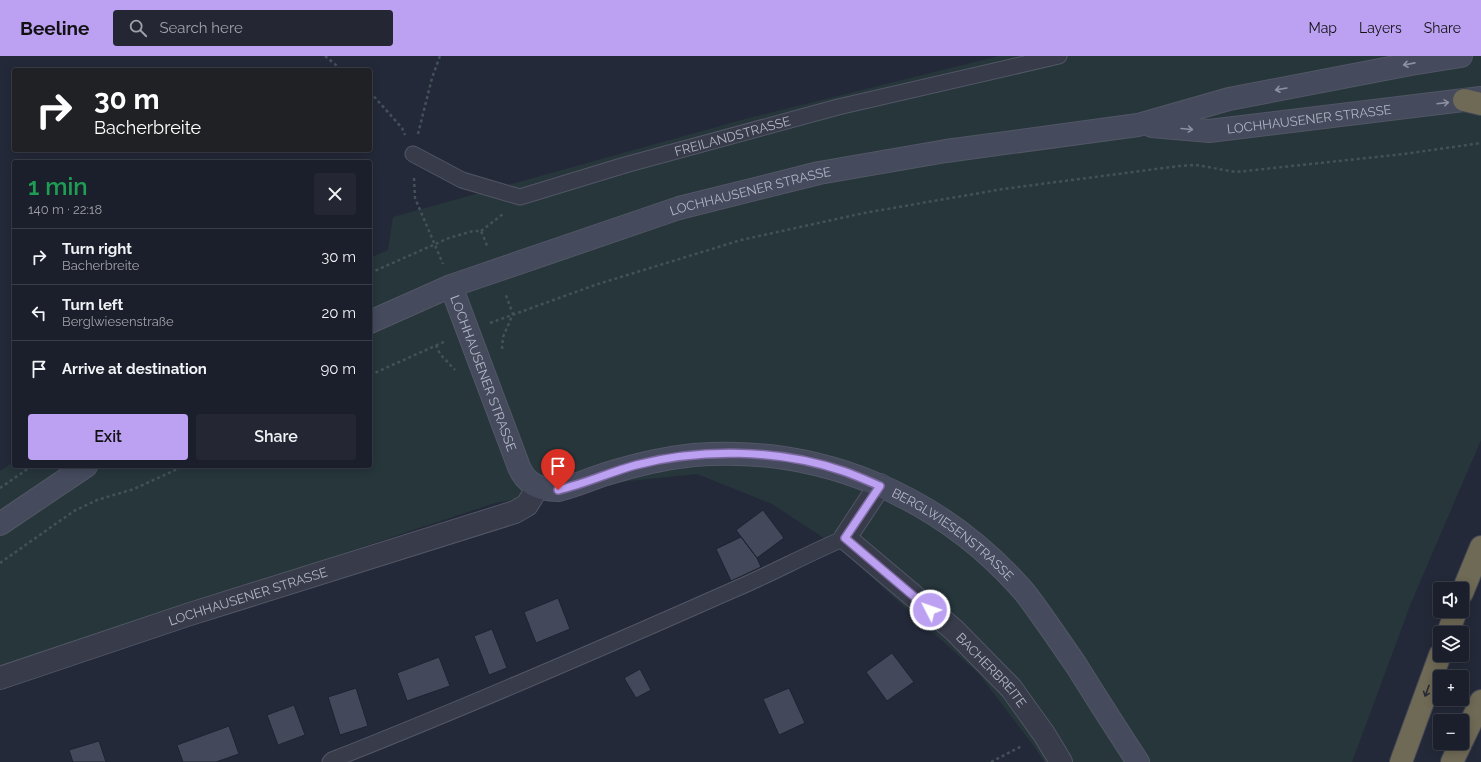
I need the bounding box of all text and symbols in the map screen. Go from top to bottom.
search box [113,10,393,46]
text: Beeline [20,17,89,39]
icon: search [127,17,149,39]
text: Search here [159,19,243,37]
text: Map [1309,20,1337,36]
text: Layers [1359,20,1402,36]
text: Share [1424,20,1461,36]
one-way arrow [1403,61,1416,69]
text: 30 m [94,83,160,116]
icon: right [28,84,80,136]
one-way arrow [1275,86,1288,94]
one-way arrow [1436,99,1449,106]
street label: LOCHHAUSENER STRASSE [1226,102,1392,137]
street label: FREILANDSTRASSE [673,113,792,159]
text: Bacherbreite [94,117,201,138]
one-way arrow [1180,126,1193,133]
street label: LOCHHAUSENER STRASSE [668,164,832,219]
text: 1 min [28,172,88,201]
button: close [314,173,356,215]
text: 140 m · 22:18 [28,202,102,217]
text: Turn right [62,240,132,258]
icon: right [28,246,50,268]
text: 30 m [321,248,356,266]
text: Bacherbreite [62,258,139,273]
street label: LOCHHAUSENER STRASSE [447,293,519,453]
text: Turn left [62,296,123,314]
icon: left [28,302,50,324]
text: 20 m [321,304,356,322]
text: Berglwiesenstraße [62,314,174,329]
icon: arrive [28,358,50,380]
text: Arrive at destination [62,360,207,378]
text: 90 m [320,360,356,378]
button: Exit [28,414,188,460]
button: Share [196,414,356,460]
pin [541,449,575,490]
icon: arrive [547,455,569,477]
street label: BERGLWIESENSTRASSE [889,485,1017,584]
street label: LOCHHAUSENER STRASSE [167,564,329,629]
map controls [1433,582,1469,750]
button: sound [1433,582,1469,618]
position arrow [909,589,951,631]
button: layers [1433,626,1469,662]
street label: BACHERBREITE [953,630,1029,710]
button: + [1433,670,1469,706]
one-way arrow [1422,685,1430,697]
button: − [1433,714,1469,750]

